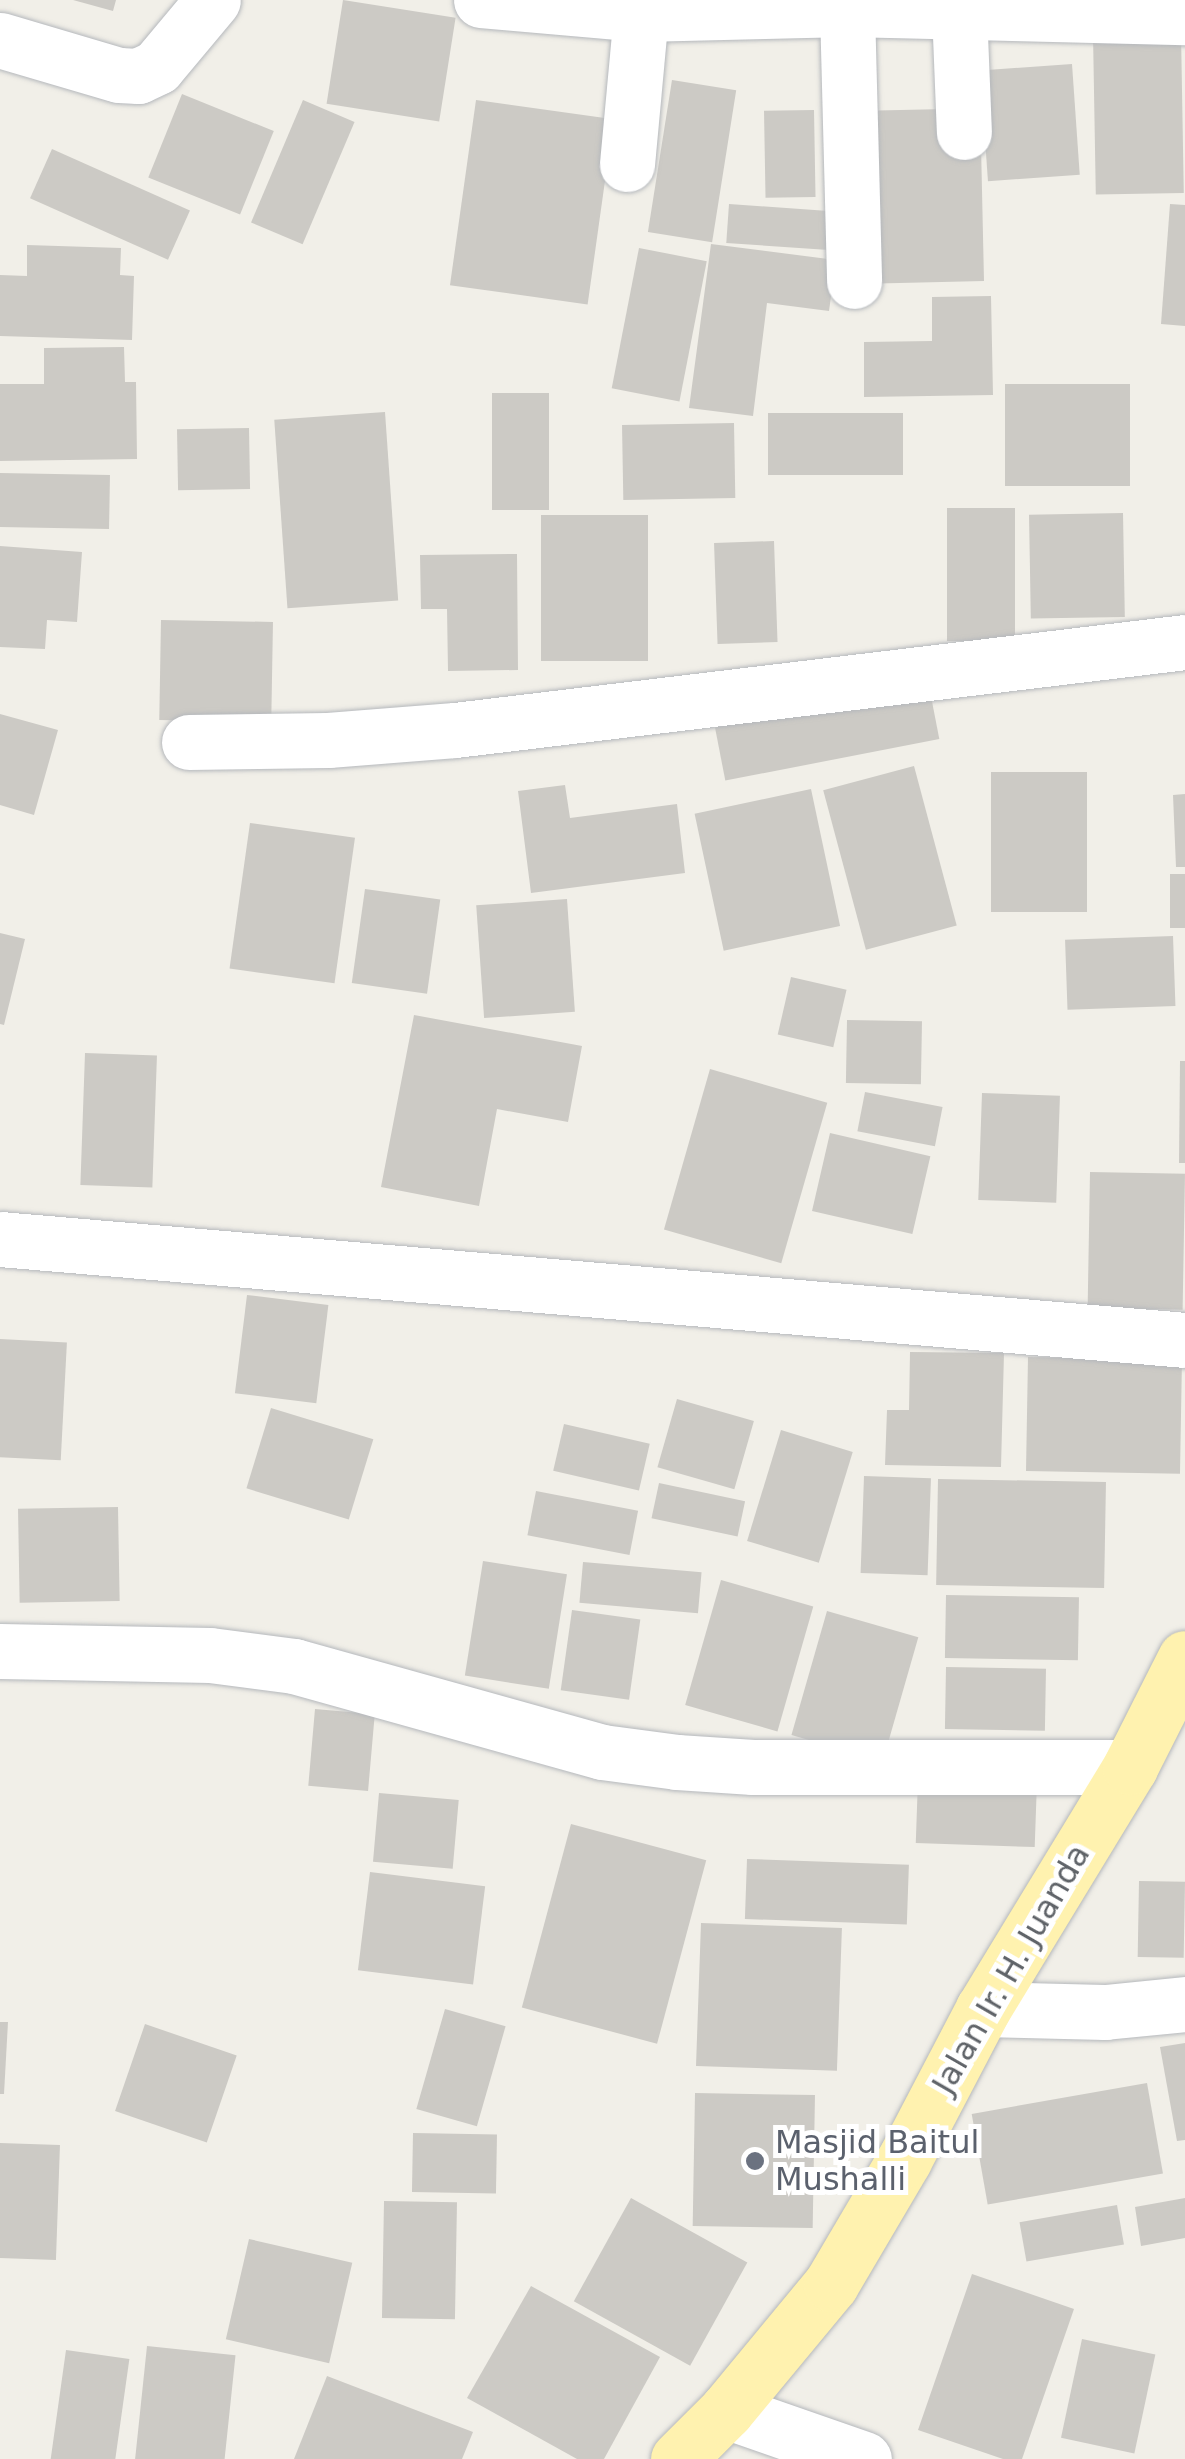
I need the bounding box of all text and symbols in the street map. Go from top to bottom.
street label: Jalan Ir. H. Juanda [924,1838,1098,2100]
place label: Masjid Baitul Mushalli [775,2124,979,2199]
marker: Masjid Baitul Mushalli [744,2150,766,2172]

